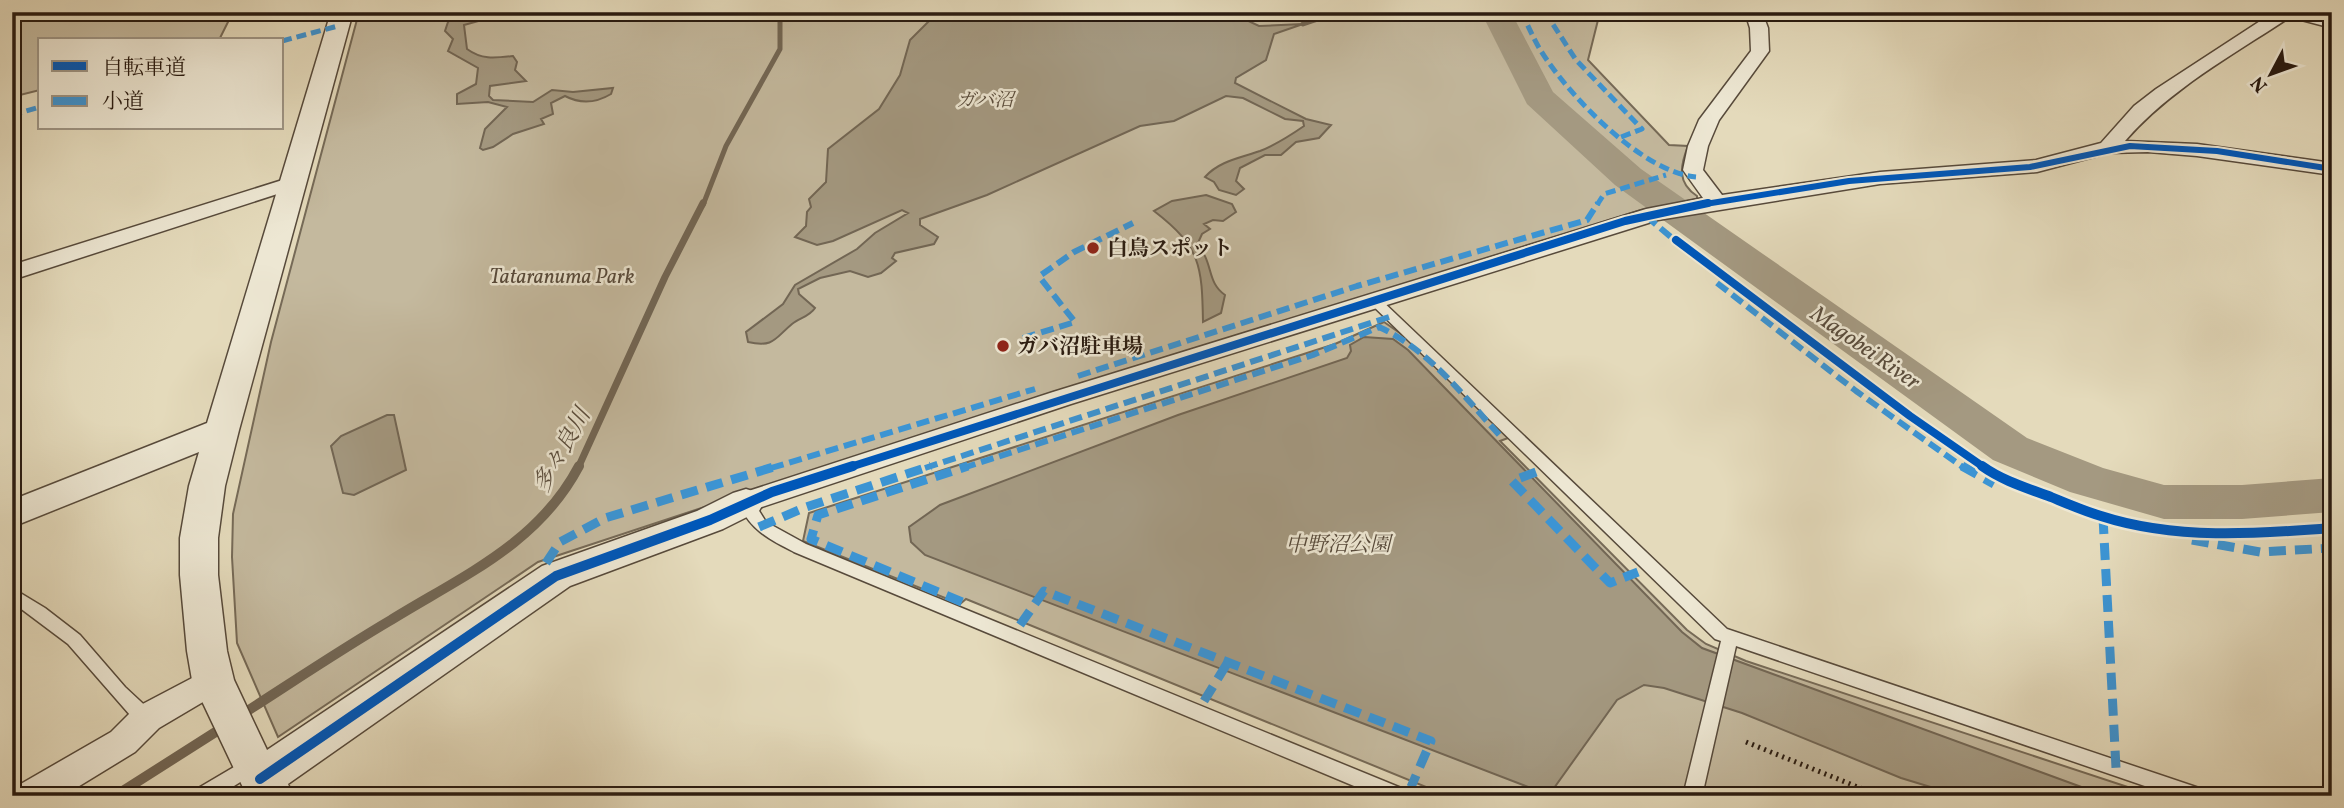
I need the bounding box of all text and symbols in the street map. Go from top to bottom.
legend [38,38,284,130]
north arrow [2236,38,2306,108]
text: 自転車道 [102,54,186,83]
text: N [2245,70,2274,98]
text: 小道 [102,88,144,117]
water label: ガバ沼 [956,88,1016,114]
place label: 白鳥スポット [1107,235,1233,264]
marker: 白鳥スポット [1085,240,1101,256]
park label: Tataranuma Park [489,263,635,292]
water label: Magobei River [1803,298,1927,399]
place label: ガバ沼駐車場 [1017,333,1143,362]
marker: ガバ沼駐車場 [995,338,1011,354]
water label: 多々良川 [526,400,600,499]
park label: 中野沼公園 [1286,531,1393,560]

